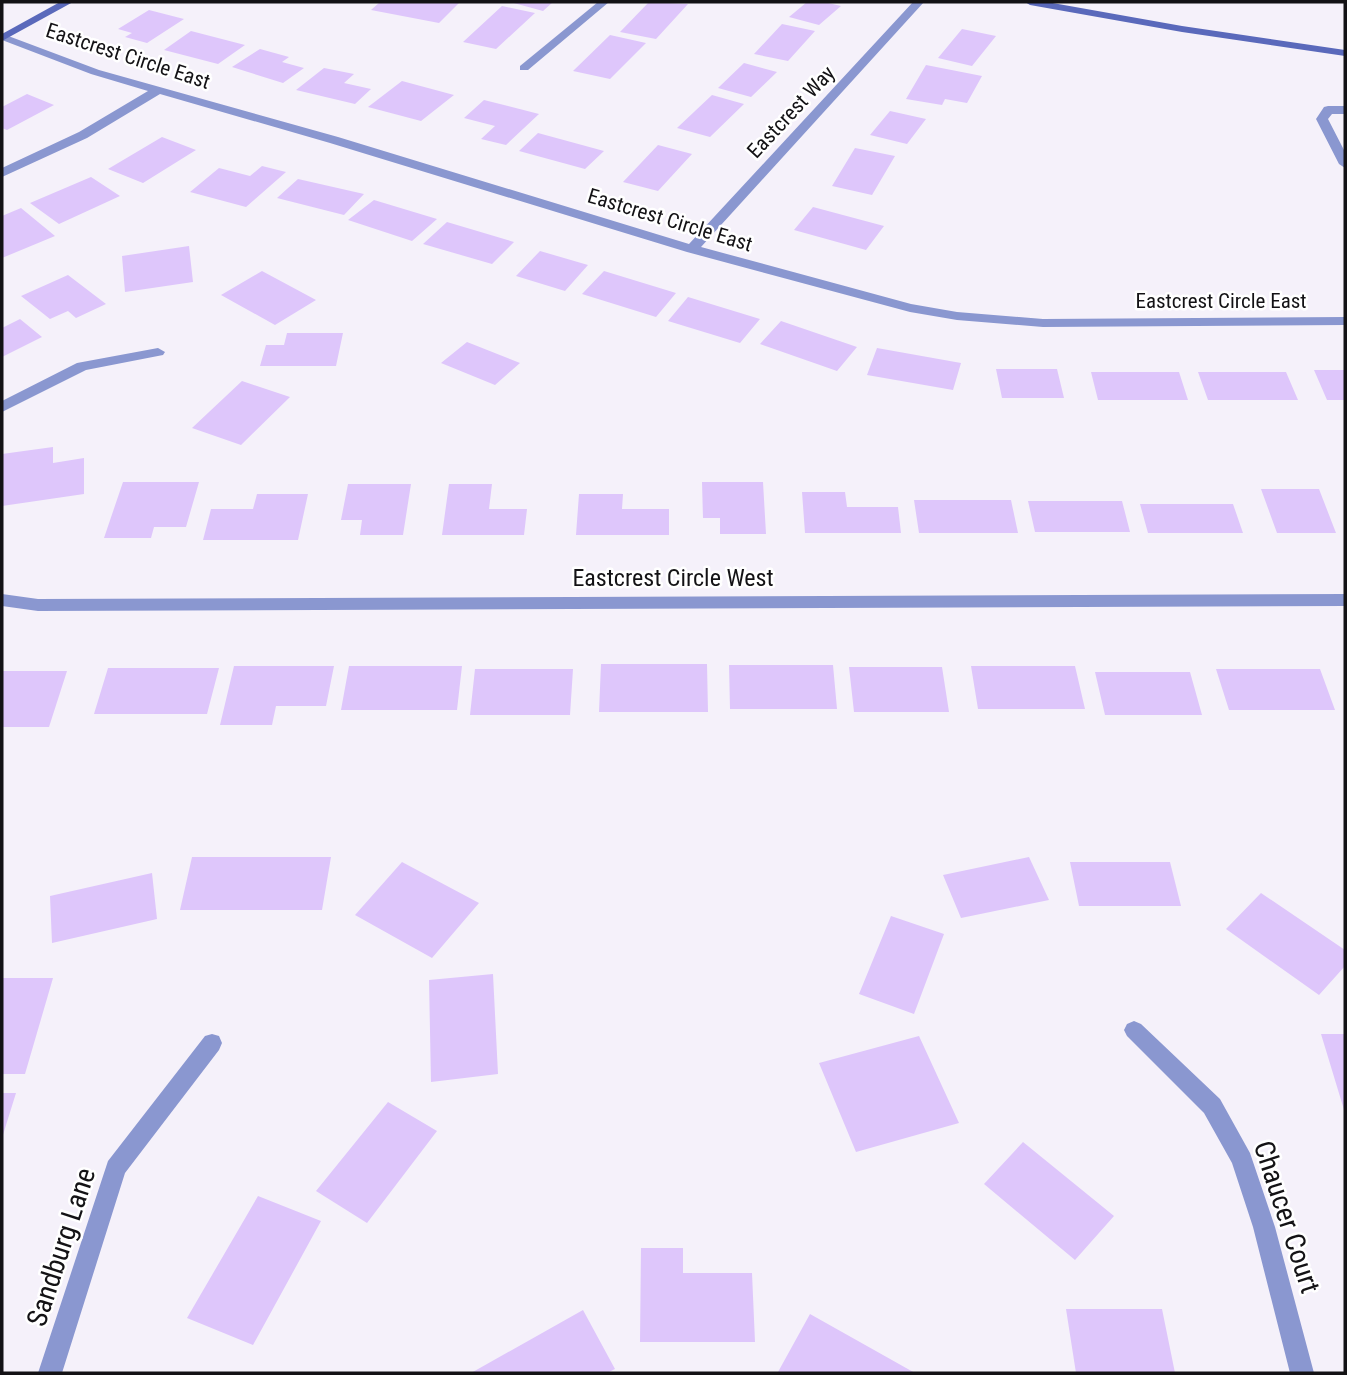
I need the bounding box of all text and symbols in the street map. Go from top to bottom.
street label: Eastcrest Circle East [43,18,213,94]
street label: Eastcrest Way [742,61,840,163]
street label: Eastcrest Circle East [585,184,755,256]
street label: Eastcrest Circle East [1135,289,1307,313]
street label: Eastcrest Circle West [572,564,774,592]
street label: Chaucer Court [1247,1137,1327,1297]
street label: Sandburg Lane [20,1164,102,1330]

